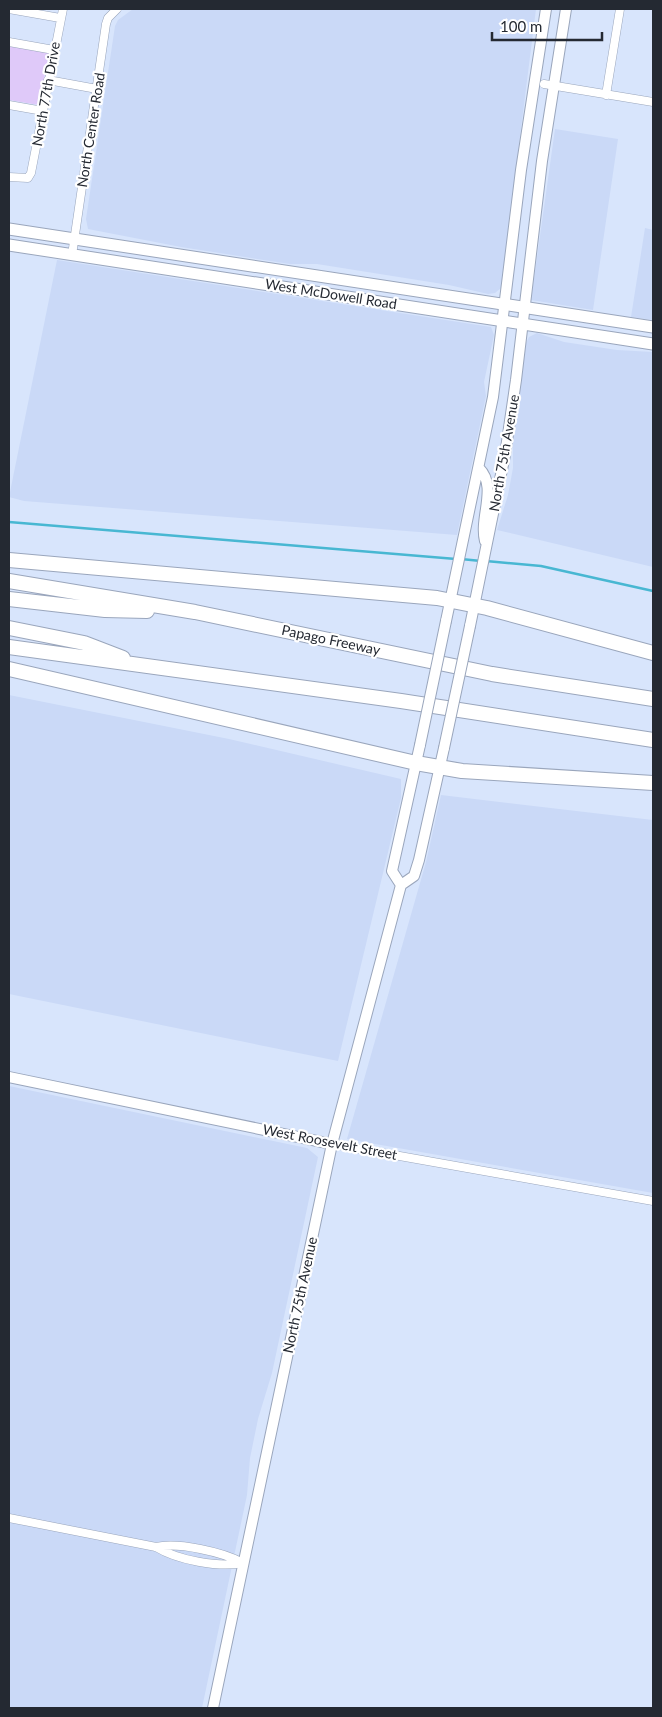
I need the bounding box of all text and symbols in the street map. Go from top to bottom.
scale bar [492,10,602,42]
text: 100 m [500,17,542,35]
street label: North 77th Drive [28,40,63,148]
street label: North Center Road [73,71,108,189]
street label: West McDowell Road [264,275,398,312]
street label: North 75th Avenue [485,393,522,513]
street label: Papago Freeway [280,621,383,658]
street label: West Roosevelt Street [262,1120,399,1163]
street label: North 75th Avenue [279,1235,320,1355]

